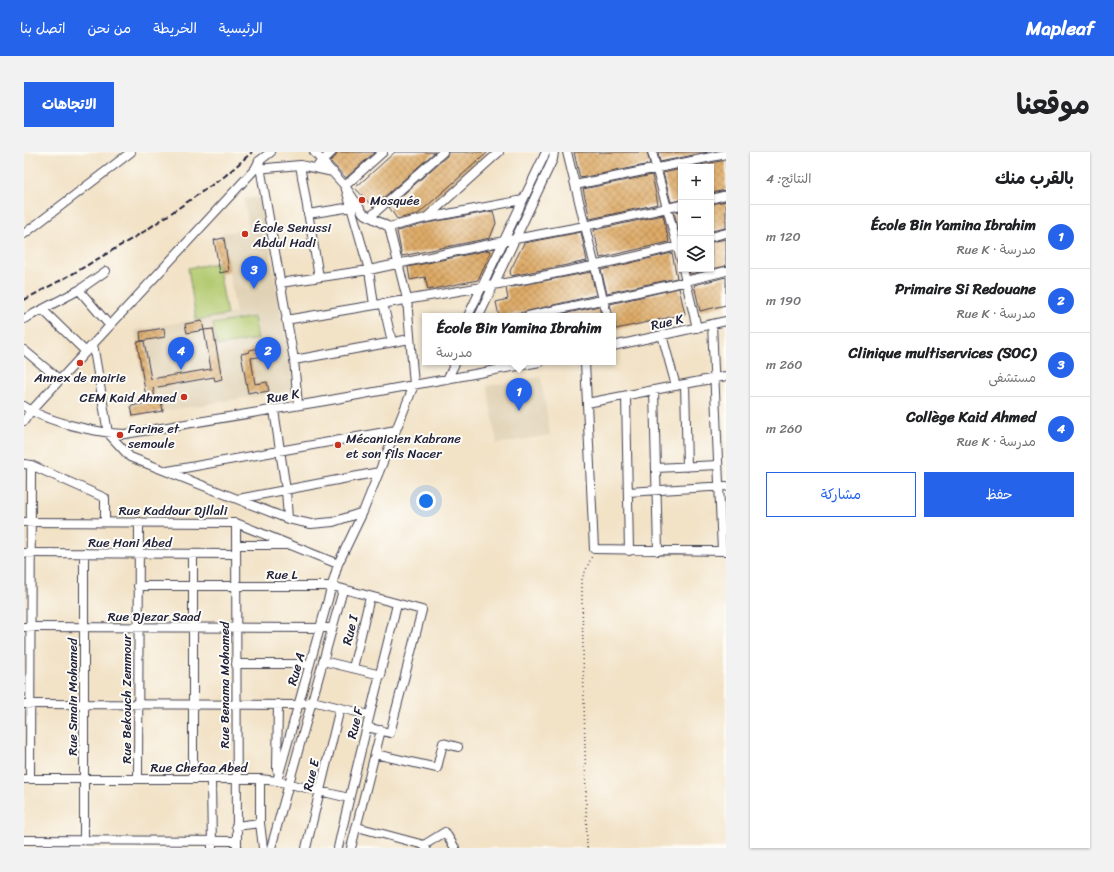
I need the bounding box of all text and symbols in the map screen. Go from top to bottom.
text: Mapleaf [1026,12,1094,45]
text: اتصل بنا [20,16,66,41]
text: من نحن [88,16,131,41]
text: الخريطة [153,16,197,41]
text: الرئيسية [219,16,263,41]
text: موقعنا [1016,80,1090,129]
button: الاتجاهات [24,82,114,127]
text: بالقرب منك [995,163,1074,193]
map controls [678,164,714,272]
button: + [678,164,714,200]
text: النتائج: 4 [766,167,811,190]
place label: Mosquée [370,189,419,212]
marker: Mosquée [357,195,367,205]
button: − [678,200,714,236]
text: École Bin Yamina Ibrahim [871,212,1036,238]
place label: École Senussi Abdul Hadi [252,216,331,254]
text: 120 m [766,225,801,248]
text: 1 [1058,225,1064,248]
marker: École Senussi Abdul Hadi [240,229,250,239]
button: layers [678,236,714,272]
text: مدرسة · Rue K [957,238,1036,261]
pin: 3 [241,256,267,289]
text: Primaire Si Redouane [895,276,1036,302]
text: 190 m [766,289,801,312]
text: 2 [1057,289,1065,312]
text: مدرسة · Rue K [957,302,1036,325]
street label: Rue K [648,307,687,337]
popup [422,313,616,365]
text: École Bin Yamina Ibrahim [436,315,602,341]
pin: 4 [168,337,194,370]
pin: 2 [255,337,281,370]
text: Clinique multiservices (SOC) [849,340,1036,366]
text: مدرسة [436,341,472,364]
text: 260 m [766,353,802,376]
text: 3 [1057,353,1065,376]
marker: Annex de mairie [75,358,85,368]
place label: Annex de mairie [33,366,126,389]
text: مستشفى [988,366,1036,389]
pin: 1 [506,378,532,411]
street label: Rue K [265,382,302,410]
place label: CEM Kaid Ahmed [80,386,177,409]
marker: CEM Kaid Ahmed [179,392,189,402]
text: Collège Kaid Ahmed [906,404,1036,430]
place label: Farine et semoule [127,417,180,455]
text: 260 m [766,417,802,440]
text: 4 [1057,417,1065,440]
place label: Mécanicien Kabrane et son fils Nacer [346,427,461,465]
marker: Farine et semoule [115,430,125,440]
text: مدرسة · Rue K [957,430,1036,453]
marker: Mécanicien Kabrane et son fils Nacer [333,440,343,450]
button: مشاركة [766,472,916,517]
button: حفظ [924,472,1074,517]
your location [416,491,436,511]
street label: Rue Kaddour Djllali [119,499,228,522]
street label: Rue Hani Abed [88,531,173,554]
street label: Rue L [267,563,297,586]
street label: Rue Djezar Saad [108,605,201,628]
street label: Rue I [335,612,365,647]
street label: Rue Benama Mohamed [213,620,236,748]
street label: Rue Bekouch Zemmour [115,634,138,764]
street label: Rue Smain Mohamed [61,637,84,756]
street label: Rue A [280,650,312,688]
street label: Rue F [340,704,370,741]
street label: Rue Chefaa Abed [151,756,249,779]
street label: Rue E [296,756,326,793]

